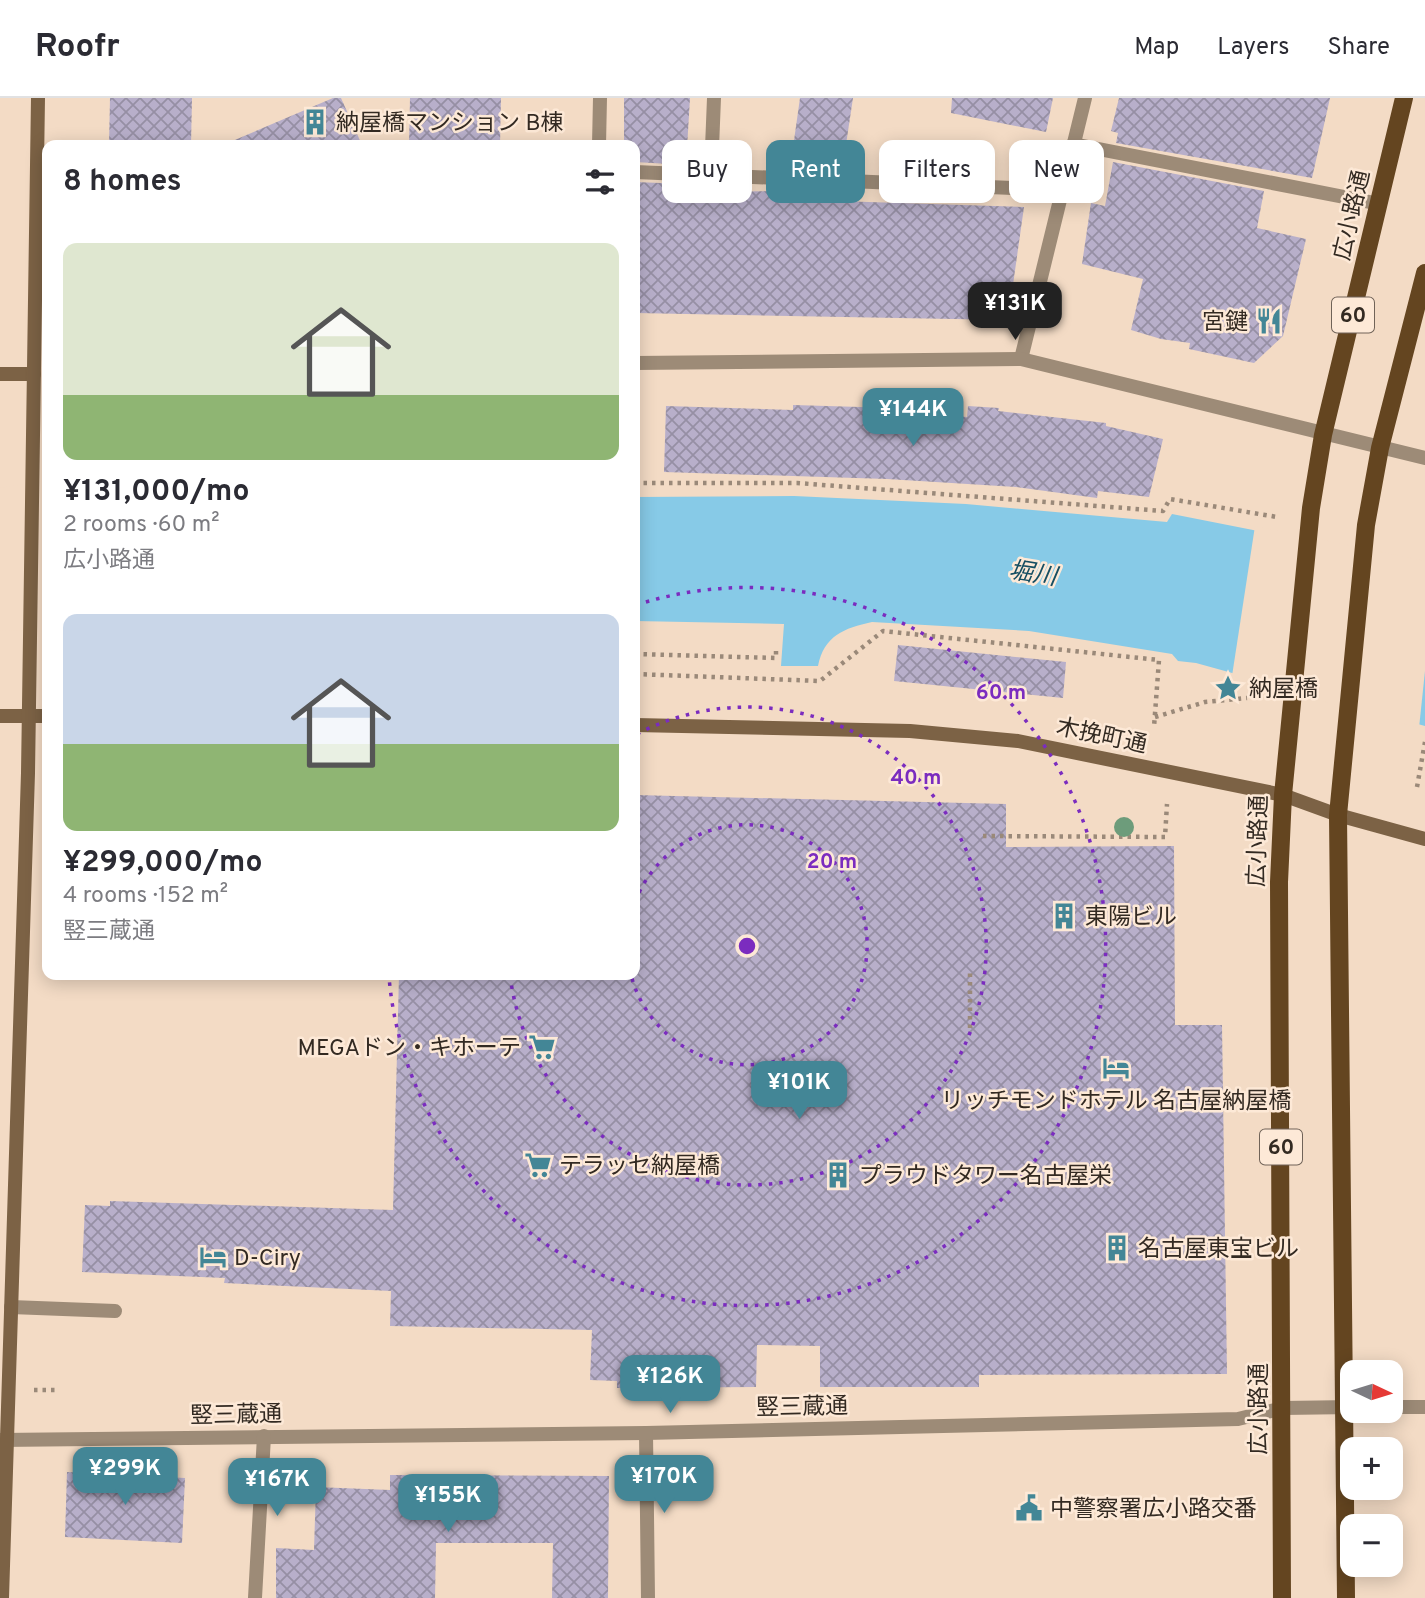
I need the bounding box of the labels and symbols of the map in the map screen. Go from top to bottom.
building icon: 納屋橋マンション B棟 [300,107,330,137]
place label: 納屋橋マンション B棟 [336,110,564,139]
street label: 広小路通 [1329,167,1378,264]
pin: ¥131K [966,282,1064,342]
road number: 60 [1332,298,1374,332]
restaurant icon: 宮鍵 [1254,306,1284,336]
place label: 宮鍵 [1202,309,1248,338]
pin: ¥144K [864,388,962,448]
water label: 堀川 [1007,556,1062,594]
place icon: 納屋橋 [1213,673,1243,703]
place label: 納屋橋 [1249,676,1318,705]
text: 60 m [976,680,1026,707]
street label: 木挽町通 [1053,714,1149,761]
text: 40 m [891,765,941,792]
street label: 広小路通 [1243,795,1276,888]
text: 20 m [807,849,857,876]
building icon: 東陽ビル [1049,901,1079,931]
place label: 東陽ビル [1085,904,1177,933]
centre of rings [735,934,759,958]
supermarket icon: MEGAドン・キホーテ [527,1032,557,1062]
place label: MEGAドン・キホーテ [298,1035,521,1064]
hotel icon: リッチモンドホテル 名古屋納屋橋 [1101,1053,1131,1083]
pin: ¥101K [750,1062,848,1121]
place label: リッチモンドホテル 名古屋納屋橋 [941,1088,1291,1117]
road number: 60 [1260,1130,1302,1164]
supermarket icon: テラッセ納屋橋 [523,1150,553,1180]
place label: テラッセ納屋橋 [559,1153,720,1182]
building icon: プラウドタワー名古屋栄 [823,1160,853,1190]
place label: プラウドタワー名古屋栄 [859,1163,1112,1192]
building icon: 名古屋東宝ビル [1102,1233,1132,1263]
place label: 名古屋東宝ビル [1138,1236,1299,1265]
hotel icon: D-Ciry [198,1242,228,1272]
place label: D-Ciry [234,1245,301,1274]
pin: ¥126K [621,1356,719,1415]
north arrow [1340,1360,1404,1423]
street label: 広小路通 [1246,1363,1275,1455]
street label: 竪三蔵通 [756,1393,848,1424]
street label: 竪三蔵通 [190,1401,282,1432]
pin: ¥299K [76,1448,174,1507]
pin: ¥170K [615,1456,713,1515]
pin: ¥167K [228,1458,326,1518]
pin: ¥155K [399,1474,497,1534]
public building icon: 中警察署広小路交番 [1014,1493,1044,1523]
place label: 中警察署広小路交番 [1050,1496,1257,1525]

